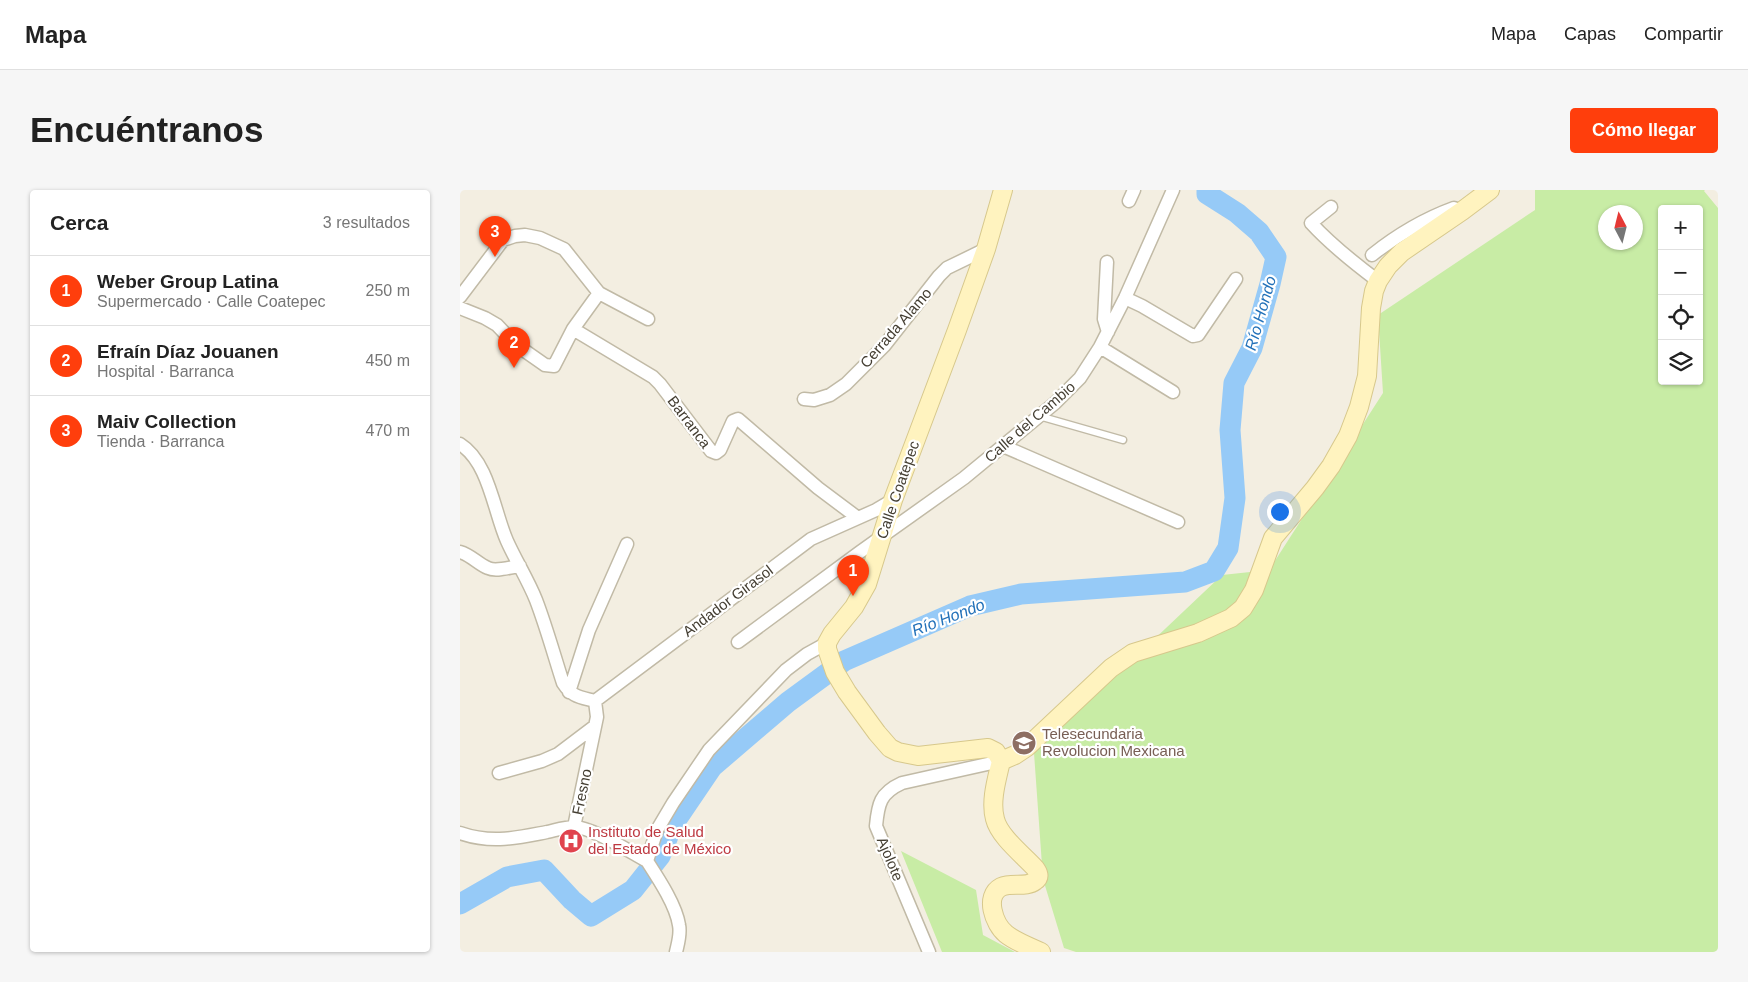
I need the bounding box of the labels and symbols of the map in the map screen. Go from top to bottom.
north arrow [1598,205,1643,250]
pin: 3 [479,216,511,257]
water label: Río Hondo [1242,274,1279,352]
street label: Cerrada Alamo [856,284,935,371]
pin: 2 [498,327,530,368]
street label: Calle del Cambio [981,378,1078,466]
street label: Barranca [664,392,715,452]
street label: Calle Coatepec [873,438,922,541]
your location [1267,499,1293,525]
pin: 1 [837,555,869,596]
street label: Andador Girasol [679,561,776,640]
water label: Río Hondo [909,596,987,639]
place label: Telesecundaria Revolucion Mexicana [1042,725,1185,759]
school or university icon: Telesecundaria Revolucion Mexicana [1011,730,1037,756]
street label: Fresno [568,767,595,816]
place label: Instituto de Salud del Estado de México [588,823,731,857]
hospital icon: Instituto de Salud del Estado de México [558,828,584,854]
street label: Ajolote [874,834,907,883]

